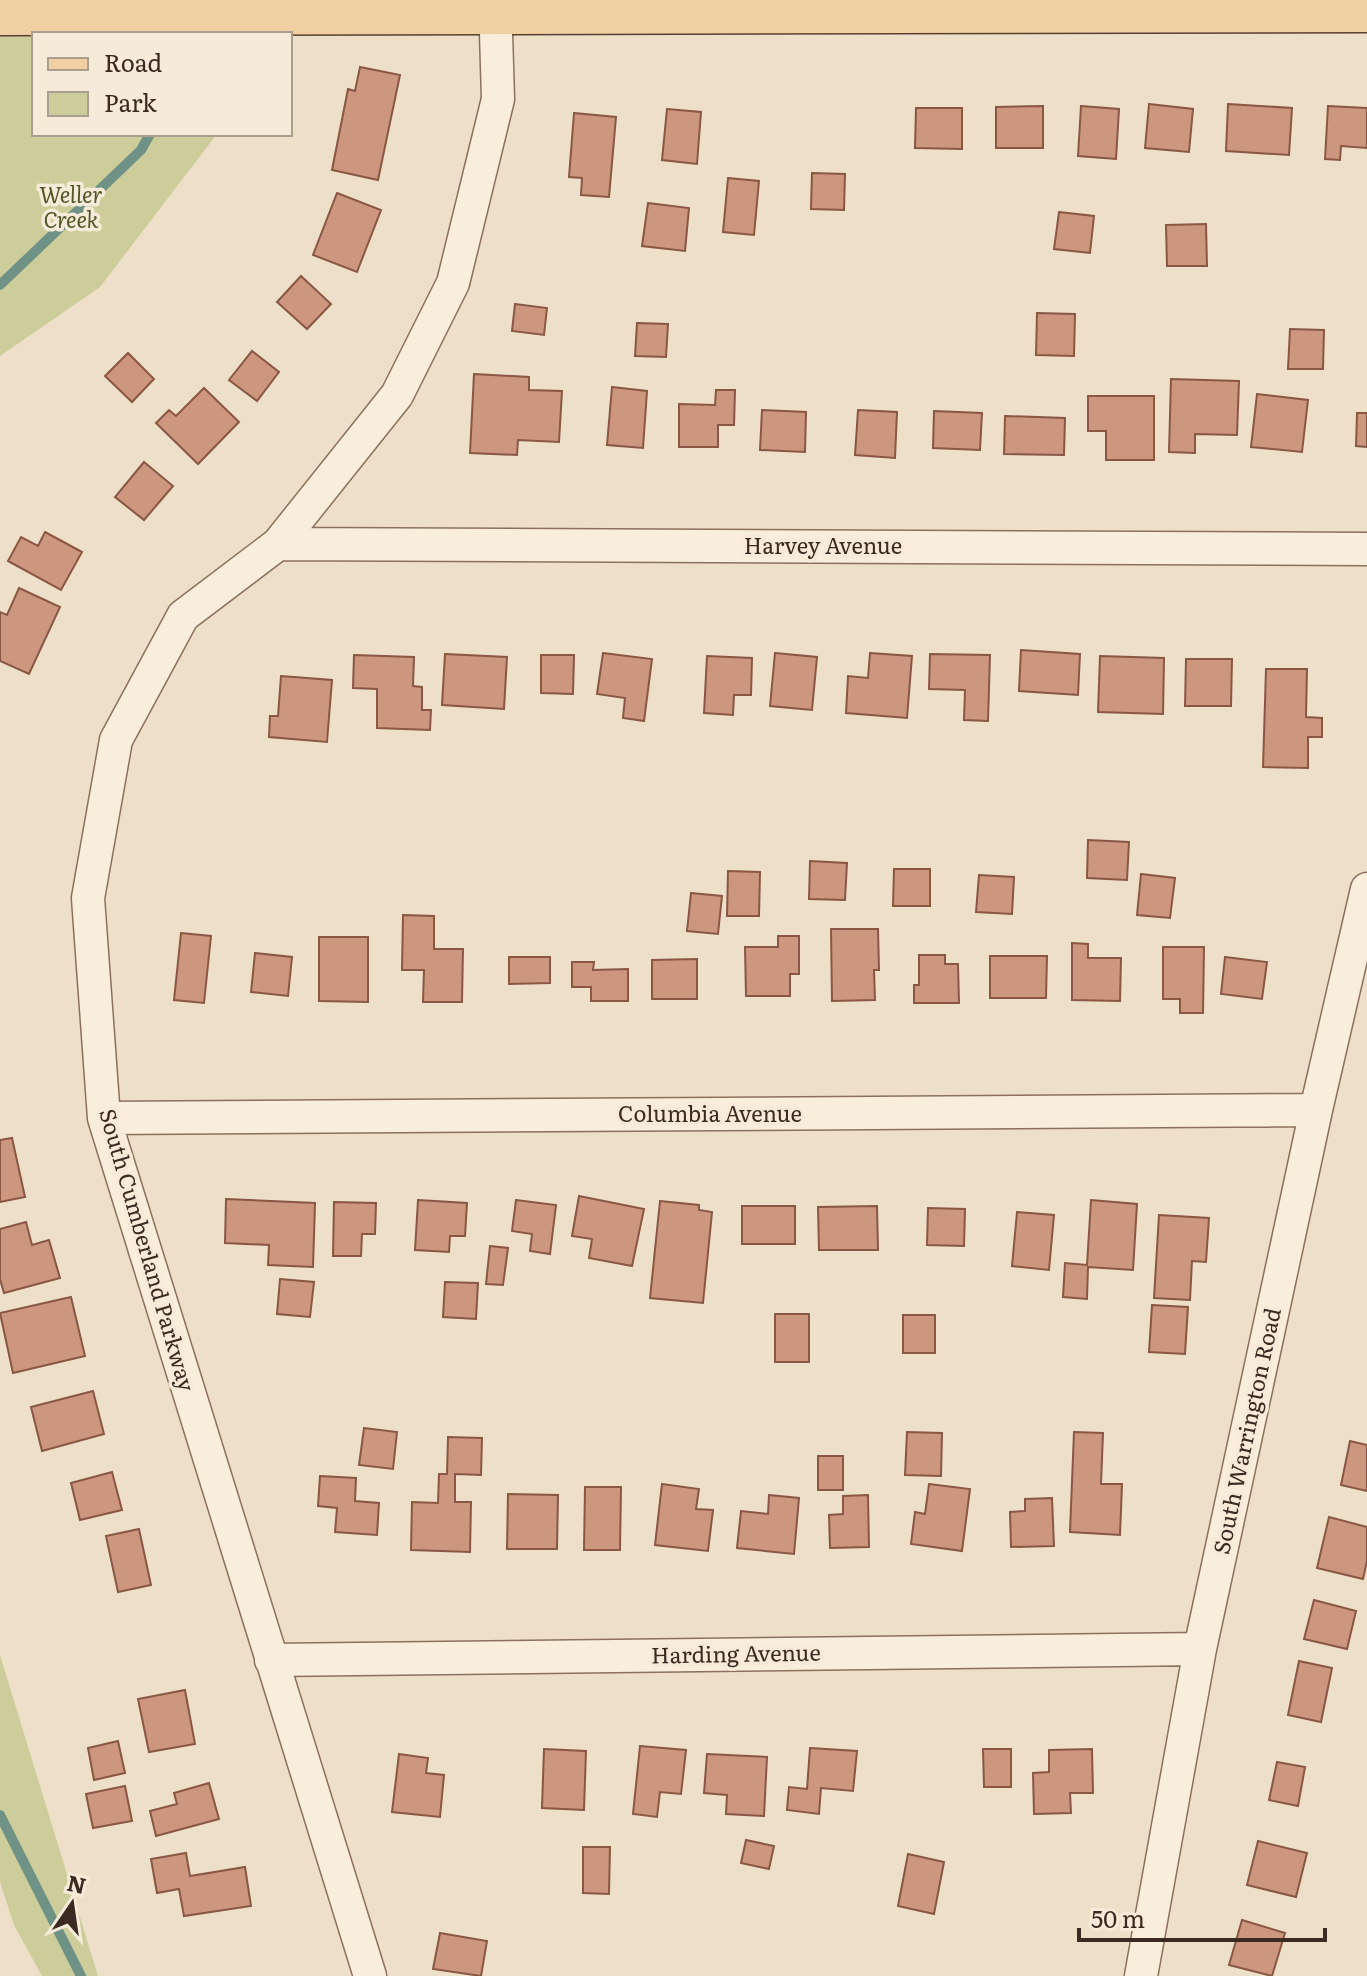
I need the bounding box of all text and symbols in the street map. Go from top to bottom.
legend [32,32,292,136]
text: Road [104,44,163,79]
text: Park [104,84,157,119]
park label: Weller Creek [39,177,103,235]
street label: Harvey Avenue [744,528,902,561]
street label: Columbia Avenue [618,1096,802,1129]
street label: South Cumberland Parkway [92,1104,205,1395]
street label: South Warrington Road [1203,1304,1288,1557]
street label: Harding Avenue [651,1635,821,1670]
north arrow [32,1864,112,1944]
text: N [64,1865,90,1901]
scale bar [1079,1892,1325,1942]
text: 50 m [1091,1900,1145,1935]

